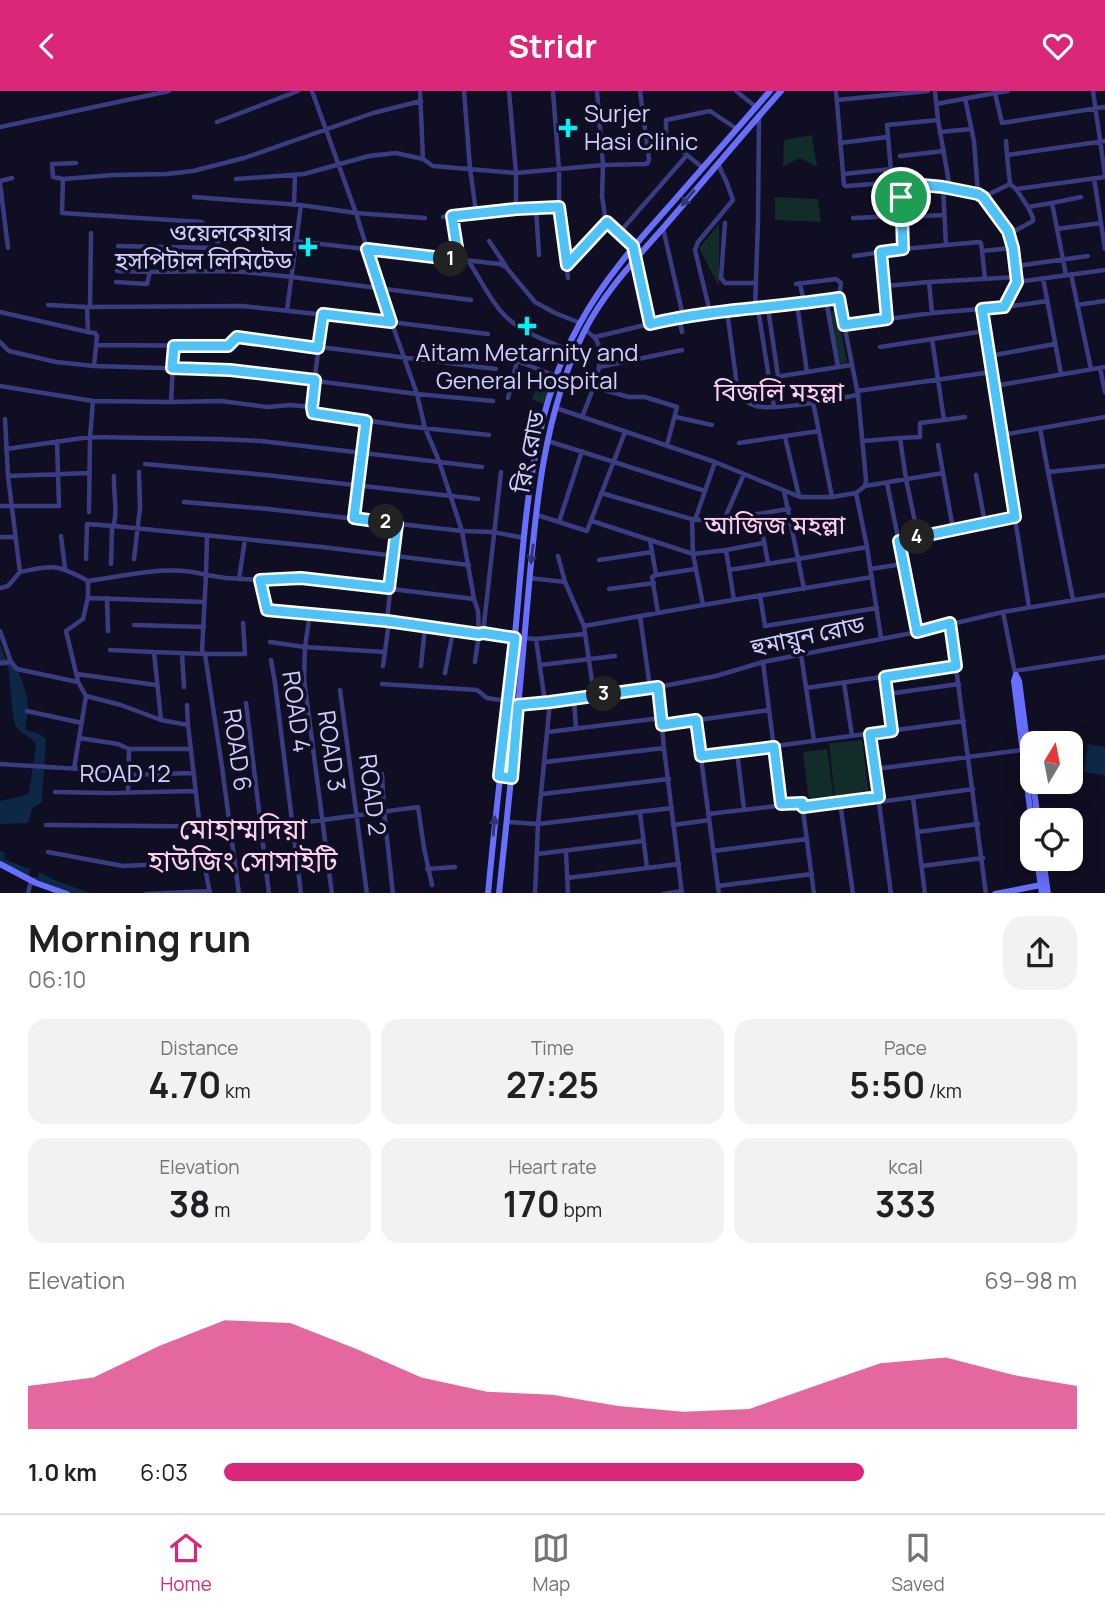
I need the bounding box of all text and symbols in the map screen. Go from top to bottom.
text: Stridr [508,24,597,68]
icon: back [28,27,66,65]
icon: heart [1039,27,1077,65]
place label: Surjer Hasi Clinic [584,96,698,157]
marker: Surjer Hasi Clinic [558,118,578,138]
pin [871,167,931,227]
icon: arrive [882,178,920,216]
one-way arrow [680,189,696,207]
place label: ওয়েলকেয়ার হসপিটাল লিমিটেড [114,215,293,276]
marker: ওয়েলকেয়ার হসপিটাল লিমিটেড [298,237,318,257]
pin: 1 [434,241,468,277]
text: 1 [446,245,455,271]
marker: Aitam Metarnity and General Hospital [517,316,537,336]
place label: Aitam Metarnity and General Hospital [415,335,639,396]
district label: বিজলি মহল্লা [713,373,845,409]
street label: রিং রোড [503,407,552,496]
pin: 2 [368,505,404,539]
district label: আজিজ মহল্লা [703,506,847,542]
text: 2 [380,508,391,534]
pin: 4 [900,519,934,555]
text: 4 [911,523,922,549]
one-way arrow [527,543,538,565]
street label: হুমায়ুন রোড [747,606,869,664]
street label: ROAD 4 [275,669,320,755]
pin: 3 [586,677,622,711]
text: 3 [598,680,609,706]
street label: ROAD 6 [216,706,261,793]
street label: ROAD 3 [310,708,354,793]
north arrow [1020,731,1083,795]
map controls [1020,731,1083,871]
street label: ROAD 2 [352,752,395,837]
street label: ROAD 12 [79,756,171,789]
button: locate [1020,808,1083,871]
district label: মোহাম্মদিয়া হাউজিং সোসাইটি [147,809,338,879]
one-way arrow [489,814,500,836]
text: Morning run [28,911,251,963]
button: share [1003,916,1077,990]
text: 06:10 [28,963,86,995]
text: Distance [161,1035,238,1061]
text: Time [531,1035,574,1061]
text: Pace [884,1035,927,1061]
text: 4.70 [148,1061,221,1109]
text: 27:25 [506,1061,599,1109]
text: 5:50 [849,1061,925,1109]
text: km [221,1078,251,1104]
text: /km [925,1078,962,1104]
text: Elevation [159,1154,240,1180]
text: Heart rate [508,1154,597,1180]
text: kcal [888,1154,923,1180]
text: 38 [169,1180,210,1228]
text: 170 [503,1180,560,1228]
text: 333 [875,1180,936,1228]
text: m [210,1197,230,1223]
text: bpm [560,1197,602,1223]
text: Elevation [28,1264,125,1296]
text: 69–98 m [985,1264,1077,1296]
text: 1.0 km [28,1456,97,1488]
text: 6:03 [140,1456,188,1488]
tab: Home [160,1529,212,1597]
tab: Map [532,1529,570,1597]
tab: Saved [891,1529,945,1597]

